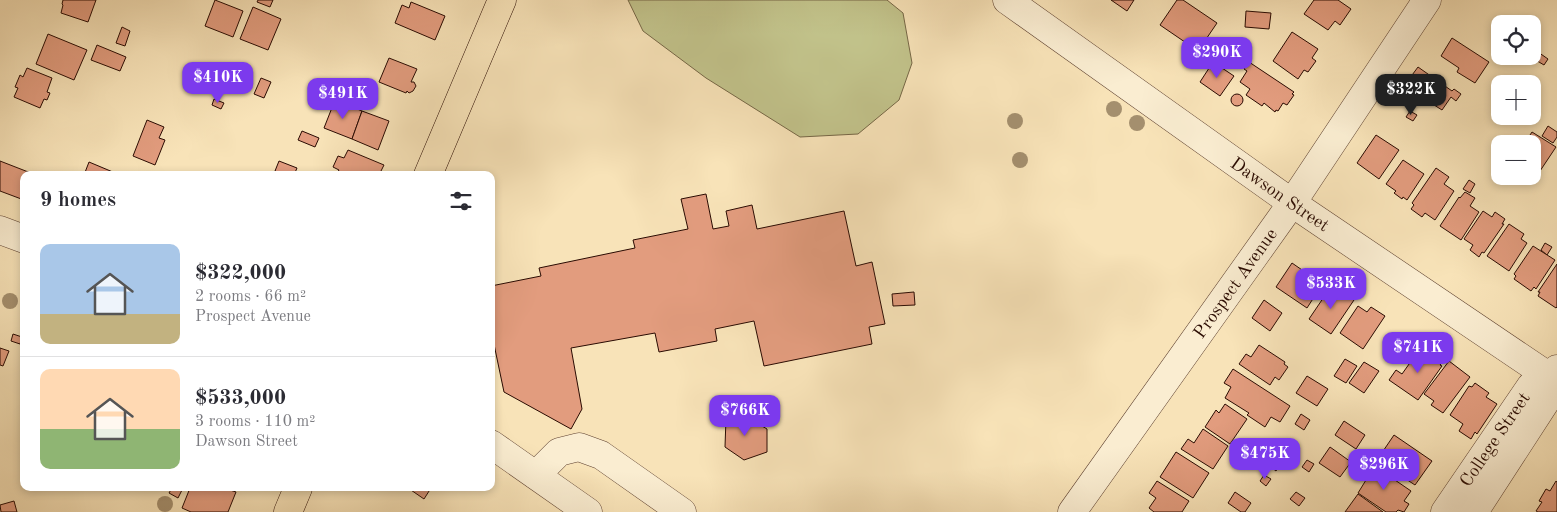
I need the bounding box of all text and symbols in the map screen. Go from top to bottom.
map controls [1491,15,1541,185]
button: locate [1491,15,1541,65]
pin: $290K [1182,36,1252,79]
text: $290K [1192,45,1242,61]
pin: $410K [183,62,253,104]
text: $410K [193,70,243,86]
pin: $322K [1376,74,1446,116]
button: + [1491,75,1541,125]
pin: $491K [308,78,378,120]
text: $322K [1386,82,1436,98]
text: $491K [318,86,368,102]
button: − [1491,135,1541,185]
street label: Dawson Street [1227,154,1332,235]
icon: filters [447,187,475,215]
text: 9 homes [40,190,116,211]
street label: Prospect Avenue [1191,225,1281,342]
text: $322,000 [195,263,286,284]
icon: home [80,264,140,324]
pin: $533K [1296,268,1366,310]
text: $533K [1306,276,1356,292]
text: 2 rooms · 66 m² [195,289,306,305]
text: Prospect Avenue [195,309,311,325]
pin: $741K [1383,332,1453,374]
text: $741K [1393,340,1443,356]
text: $533,000 [195,388,286,409]
icon: home [80,389,140,449]
street label: College Street [1457,389,1534,490]
pin: $766K [710,394,780,437]
text: $766K [720,403,770,419]
text: 3 rooms · 110 m² [195,414,315,430]
text: Dawson Street [195,434,298,450]
pin: $475K [1230,438,1300,480]
text: $475K [1240,446,1290,462]
pin: $296K [1349,448,1419,491]
text: $296K [1359,457,1409,473]

